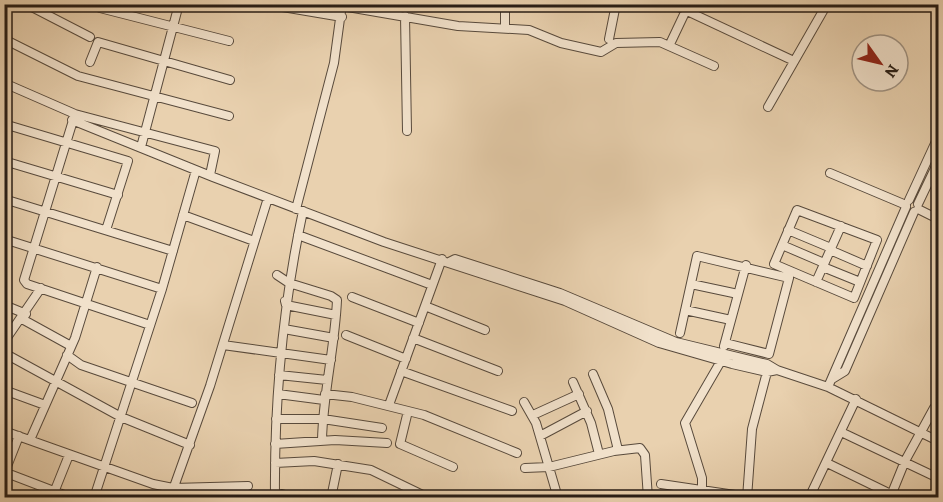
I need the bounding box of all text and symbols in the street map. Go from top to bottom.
north arrow [850,33,910,93]
text: N [879,60,904,82]

